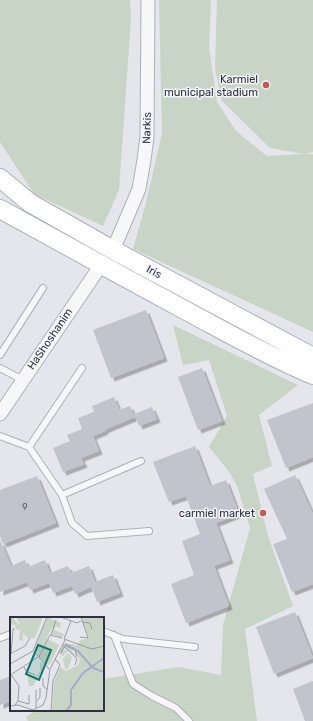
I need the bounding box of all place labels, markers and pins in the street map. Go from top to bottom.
place label: Karmiel municipal stadium [164,73,258,99]
marker: Karmiel municipal stadium [261,80,271,90]
place label: carmiel market [179,507,256,520]
marker: carmiel market [258,508,268,518]

